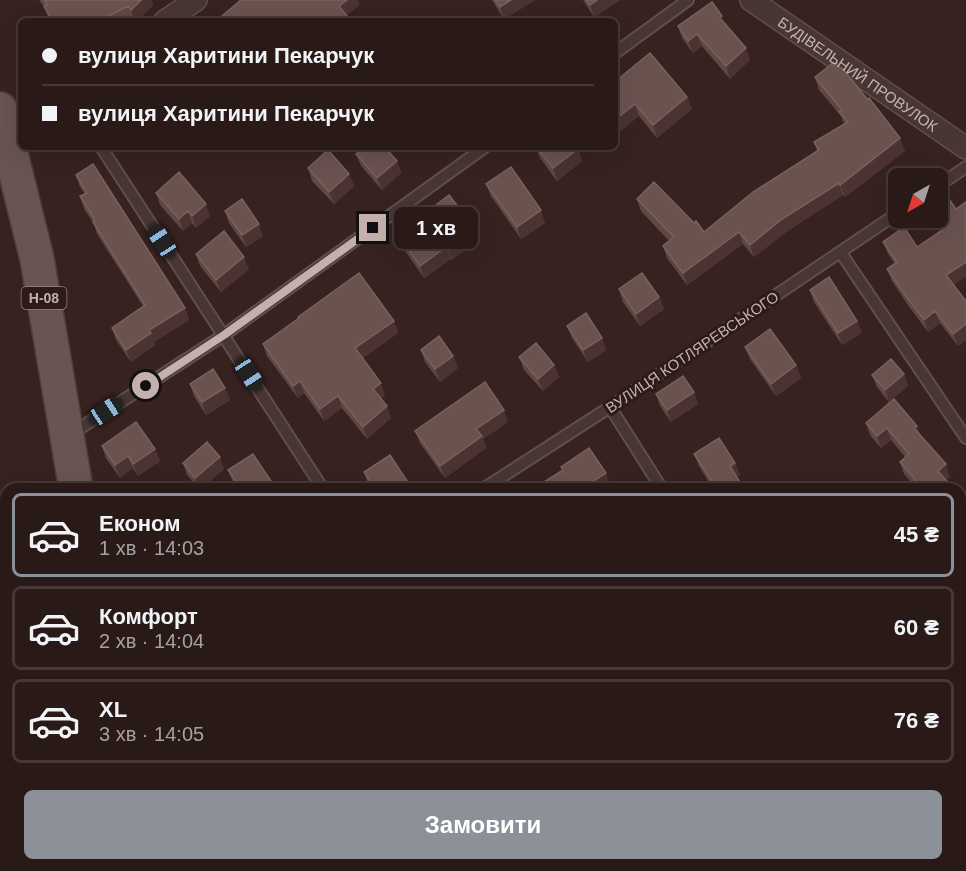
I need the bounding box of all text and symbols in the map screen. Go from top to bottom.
street label: БУДІВЕЛЬНИЙ ПРОВУЛОК [775,13,941,135]
text: вулиця Харитини Пекарчук [78,43,374,68]
text: вулиця Харитини Пекарчук [78,101,374,126]
north arrow [888,168,948,228]
map controls [888,168,948,228]
callout: 1 хв [394,207,478,249]
route end [359,214,386,241]
text: 1 хв [416,217,456,239]
car [145,221,179,261]
road number: Н-08 [22,287,66,309]
street label: ВУЛИЦЯ КОТЛЯРЕВСЬКОГО [603,288,781,416]
car [232,354,266,394]
route start [132,372,159,399]
car [86,394,126,428]
icon: car [27,508,81,562]
text: Економ [99,511,181,536]
text: 45 ₴ [894,522,939,547]
text: 1 хв · 14:03 [99,537,204,559]
icon: car [27,601,81,655]
text: Комфорт [99,604,198,629]
text: 60 ₴ [894,615,939,640]
text: 2 хв · 14:04 [99,630,204,652]
icon: car [27,694,81,748]
text: XL [99,697,127,722]
text: 76 ₴ [894,708,939,733]
text: 3 хв · 14:05 [99,723,204,745]
button: Замовити [24,790,942,859]

